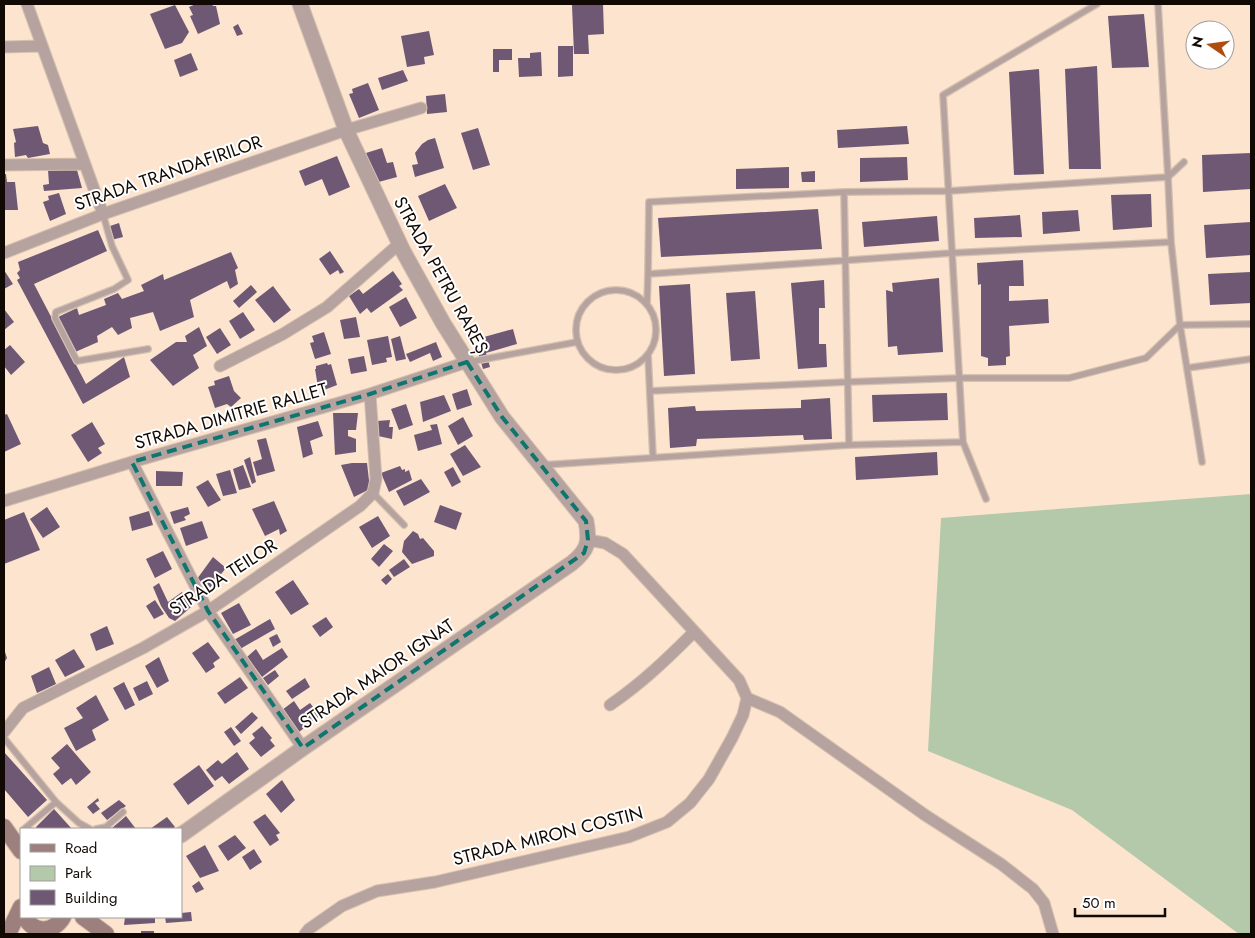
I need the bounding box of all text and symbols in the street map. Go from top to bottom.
north arrow [1185,20,1235,70]
text: N [1186,34,1208,50]
street label: STRADA TRANDAFIRILOR [71,129,265,217]
street label: STRADA PETRU RAREȘ [387,192,495,358]
street label: STRADA DIMITRIE RALLET [132,376,331,456]
street label: STRADA TEILOR [164,532,282,622]
street label: STRADA MAIOR IGNAT [295,612,460,735]
street label: STRADA MIRON COSTIN [450,800,646,872]
legend [20,828,182,918]
text: Road [65,837,97,859]
text: Park [65,862,92,884]
scale bar [1075,886,1165,918]
text: Building [65,887,117,909]
text: 50 m [1082,892,1116,914]

